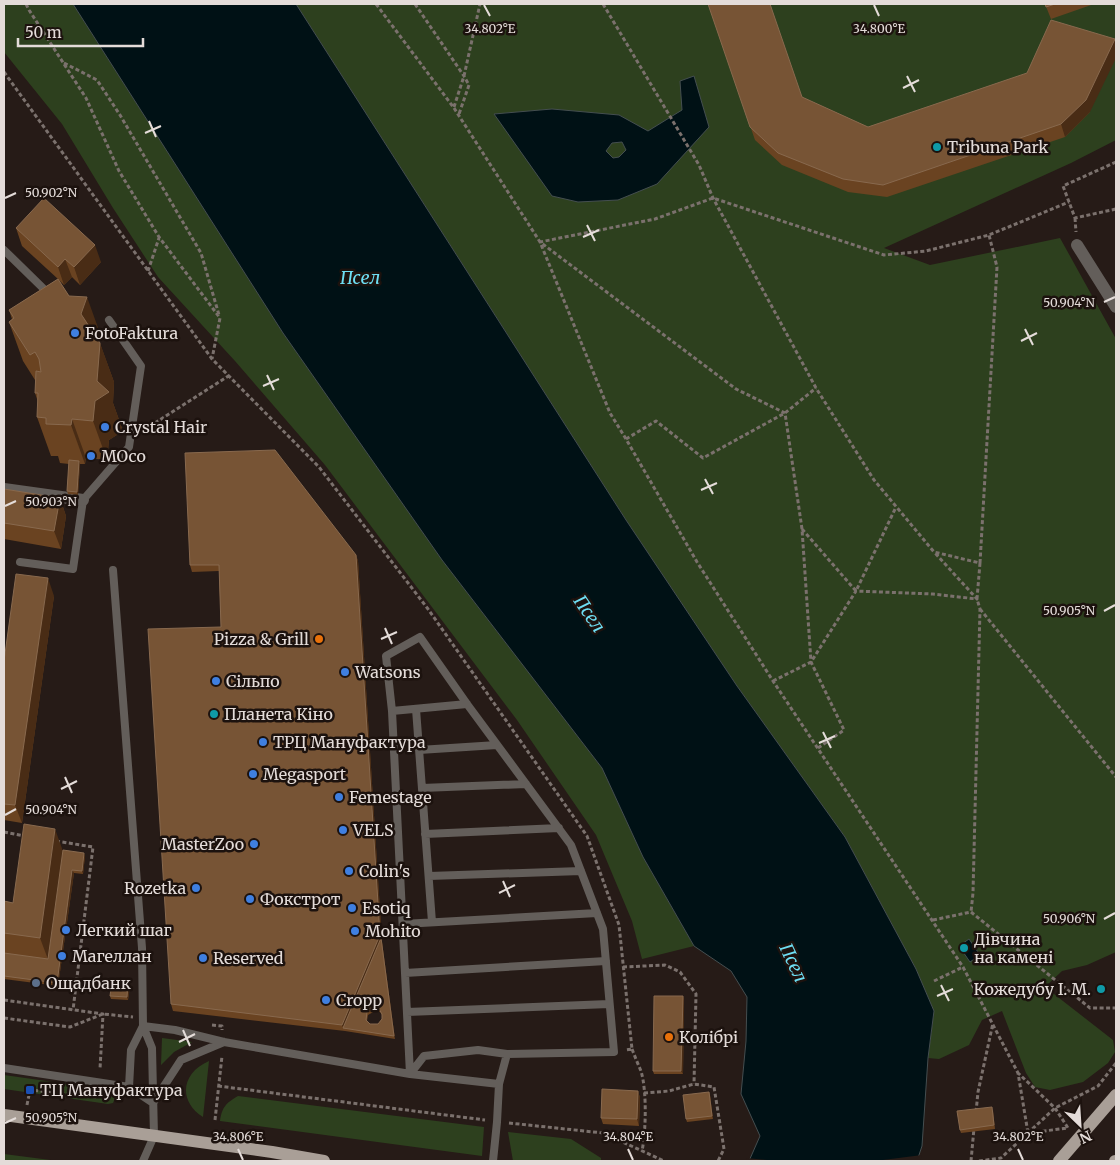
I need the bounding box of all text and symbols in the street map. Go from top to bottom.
scale bar [18,15,142,47]
text: 34.802°E [465,21,516,36]
text: 34.800°E [853,21,905,36]
text: 50 m [25,23,62,42]
place label: Tribuna Park [947,137,1049,157]
marker: Tribuna Park [931,141,943,153]
text: 50.902°N [25,185,78,200]
water label: Псел [340,266,380,289]
text: 50.904°N [1043,295,1095,310]
place label: FotoFaktura [85,323,178,343]
marker: FotoFaktura [69,327,81,339]
place label: Crystal Hair [115,417,207,437]
marker: Crystal Hair [99,421,111,433]
place label: MOco [101,446,146,466]
marker: MOco [85,450,97,462]
text: 50.903°N [25,494,77,509]
water label: Псел [569,591,610,637]
text: 50.905°N [1043,603,1096,618]
place label: Pizza & Grill [214,629,309,649]
marker: Pizza & Grill [313,633,325,645]
place label: Watsons [354,662,421,682]
marker: Watsons [339,666,351,678]
place label: Сільпо [226,671,280,691]
marker: Сільпо [210,675,222,687]
place label: Планета Кіно [224,704,333,724]
marker: Планета Кіно [208,708,220,720]
place label: ТРЦ Мануфактура [273,732,426,752]
marker: ТРЦ Мануфактура [257,736,269,748]
place label: Megasport [263,764,347,784]
marker: Megasport [247,768,259,780]
place label: Femestage [349,787,432,807]
marker: Femestage [333,791,345,803]
text: 50.904°N [25,802,77,817]
place label: VELS [352,820,393,840]
marker: VELS [337,824,349,836]
place label: MasterZoo [161,834,244,854]
marker: MasterZoo [248,838,260,850]
place label: Colin's [359,861,410,881]
marker: Colin's [343,865,355,877]
place label: Rozetka [124,878,186,898]
marker: Rozetka [190,882,202,894]
place label: Фокстрот [260,889,341,909]
marker: Фокстрот [244,893,256,905]
place label: Esotiq [362,898,411,918]
marker: Esotiq [346,902,358,914]
text: 50.906°N [1043,911,1096,926]
place label: Легкий шаг [76,920,172,940]
place label: Mohito [365,921,421,941]
marker: Легкий шаг [60,924,72,936]
marker: Mohito [349,925,361,937]
place label: Дівчина на камені [974,929,1053,967]
water label: Псел [775,940,812,986]
marker: Дівчина на камені [958,942,970,954]
place label: Магеллан [72,946,152,966]
place label: Reserved [213,948,284,968]
marker: Магеллан [56,950,68,962]
marker: Reserved [197,952,209,964]
place label: Ощадбанк [46,973,131,993]
marker: Ощадбанк [30,977,42,989]
place label: Кожедубу І. М. [974,979,1091,999]
marker: Кожедубу І. М. [1095,983,1107,995]
place label: Cropp [336,990,382,1010]
marker: Cropp [320,994,332,1006]
place label: Колібрі [679,1027,738,1047]
marker: Колібрі [663,1031,675,1043]
place label: ТЦ Мануфактура [40,1080,183,1100]
marker: ТЦ Мануфактура [24,1084,36,1096]
north arrow [1055,1100,1105,1150]
text: 50.905°N [25,1110,78,1125]
text: N [1077,1126,1094,1147]
text: 34.806°E [213,1129,264,1144]
text: 34.804°E [603,1129,654,1144]
text: 34.802°E [993,1129,1044,1144]

